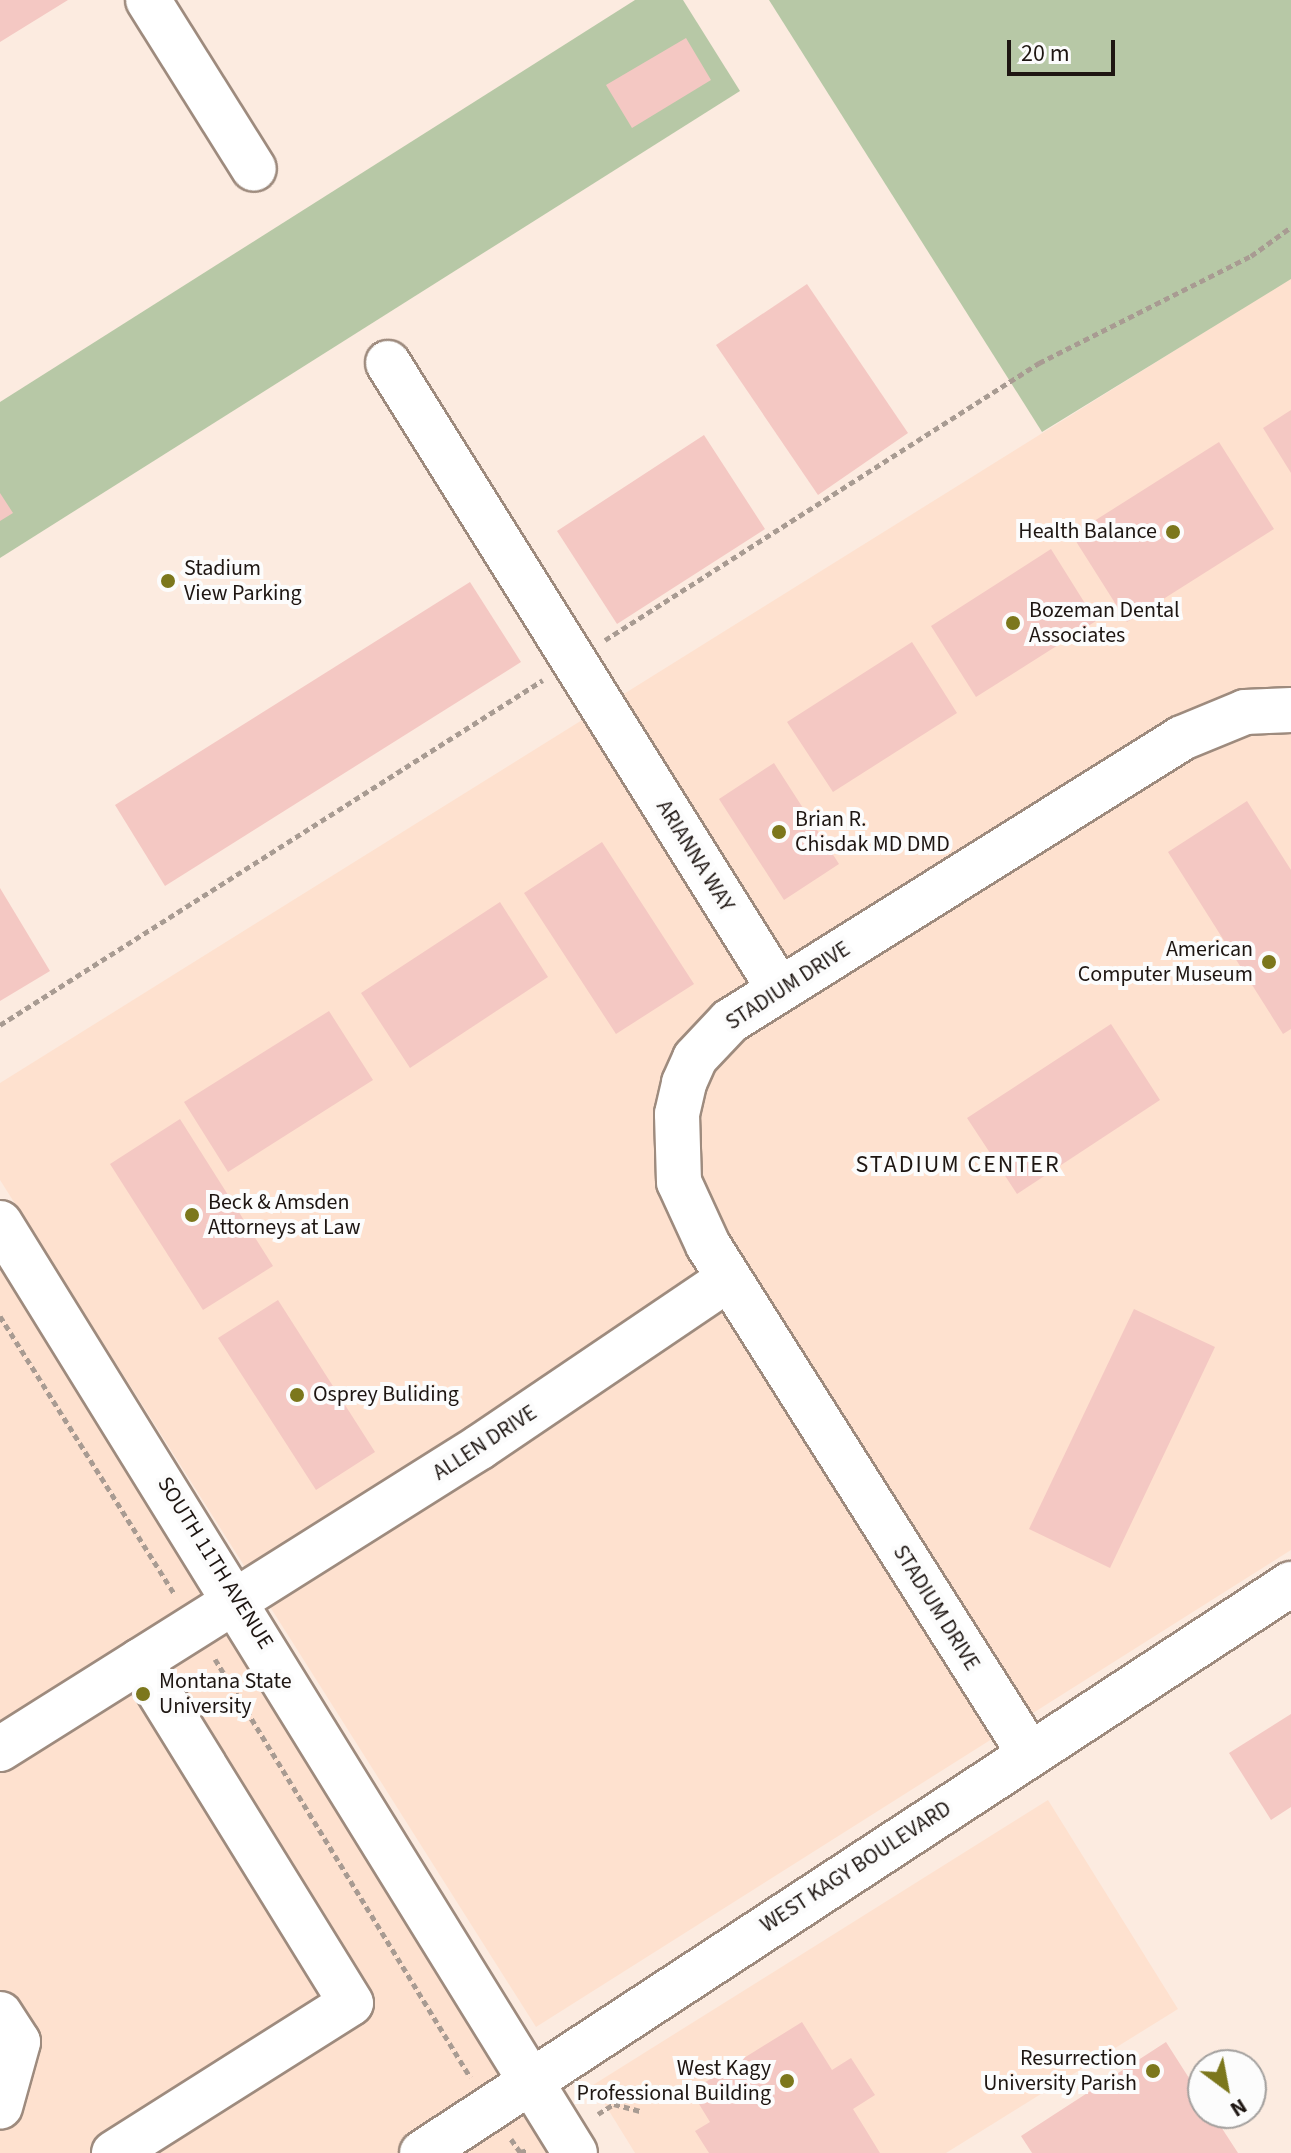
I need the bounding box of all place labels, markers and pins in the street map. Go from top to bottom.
place label: Health Balance [1018,519,1157,545]
marker: Health Balance [1164,523,1182,541]
place label: Stadium View Parking [184,555,302,606]
marker: Stadium View Parking [159,572,177,590]
place label: Bozeman Dental Associates [1029,597,1180,648]
marker: Bozeman Dental Associates [1004,614,1022,632]
place label: Brian R. Chisdak MD DMD [795,806,950,858]
marker: Brian R. Chisdak MD DMD [770,823,788,841]
place label: American Computer Museum [1078,936,1253,988]
marker: American Computer Museum [1260,953,1278,971]
place label: Beck & Amsden Attorneys at Law [208,1189,361,1240]
marker: Beck & Amsden Attorneys at Law [183,1206,201,1224]
place label: Osprey Buliding [313,1382,459,1408]
marker: Osprey Buliding [288,1386,306,1404]
place label: Montana State University [159,1668,292,1720]
marker: Montana State University [134,1685,152,1703]
place label: Resurrection University Parish [983,2045,1137,2096]
place label: West Kagy Professional Building [577,2055,771,2106]
marker: Resurrection University Parish [1144,2062,1162,2080]
marker: West Kagy Professional Building [778,2072,796,2090]

